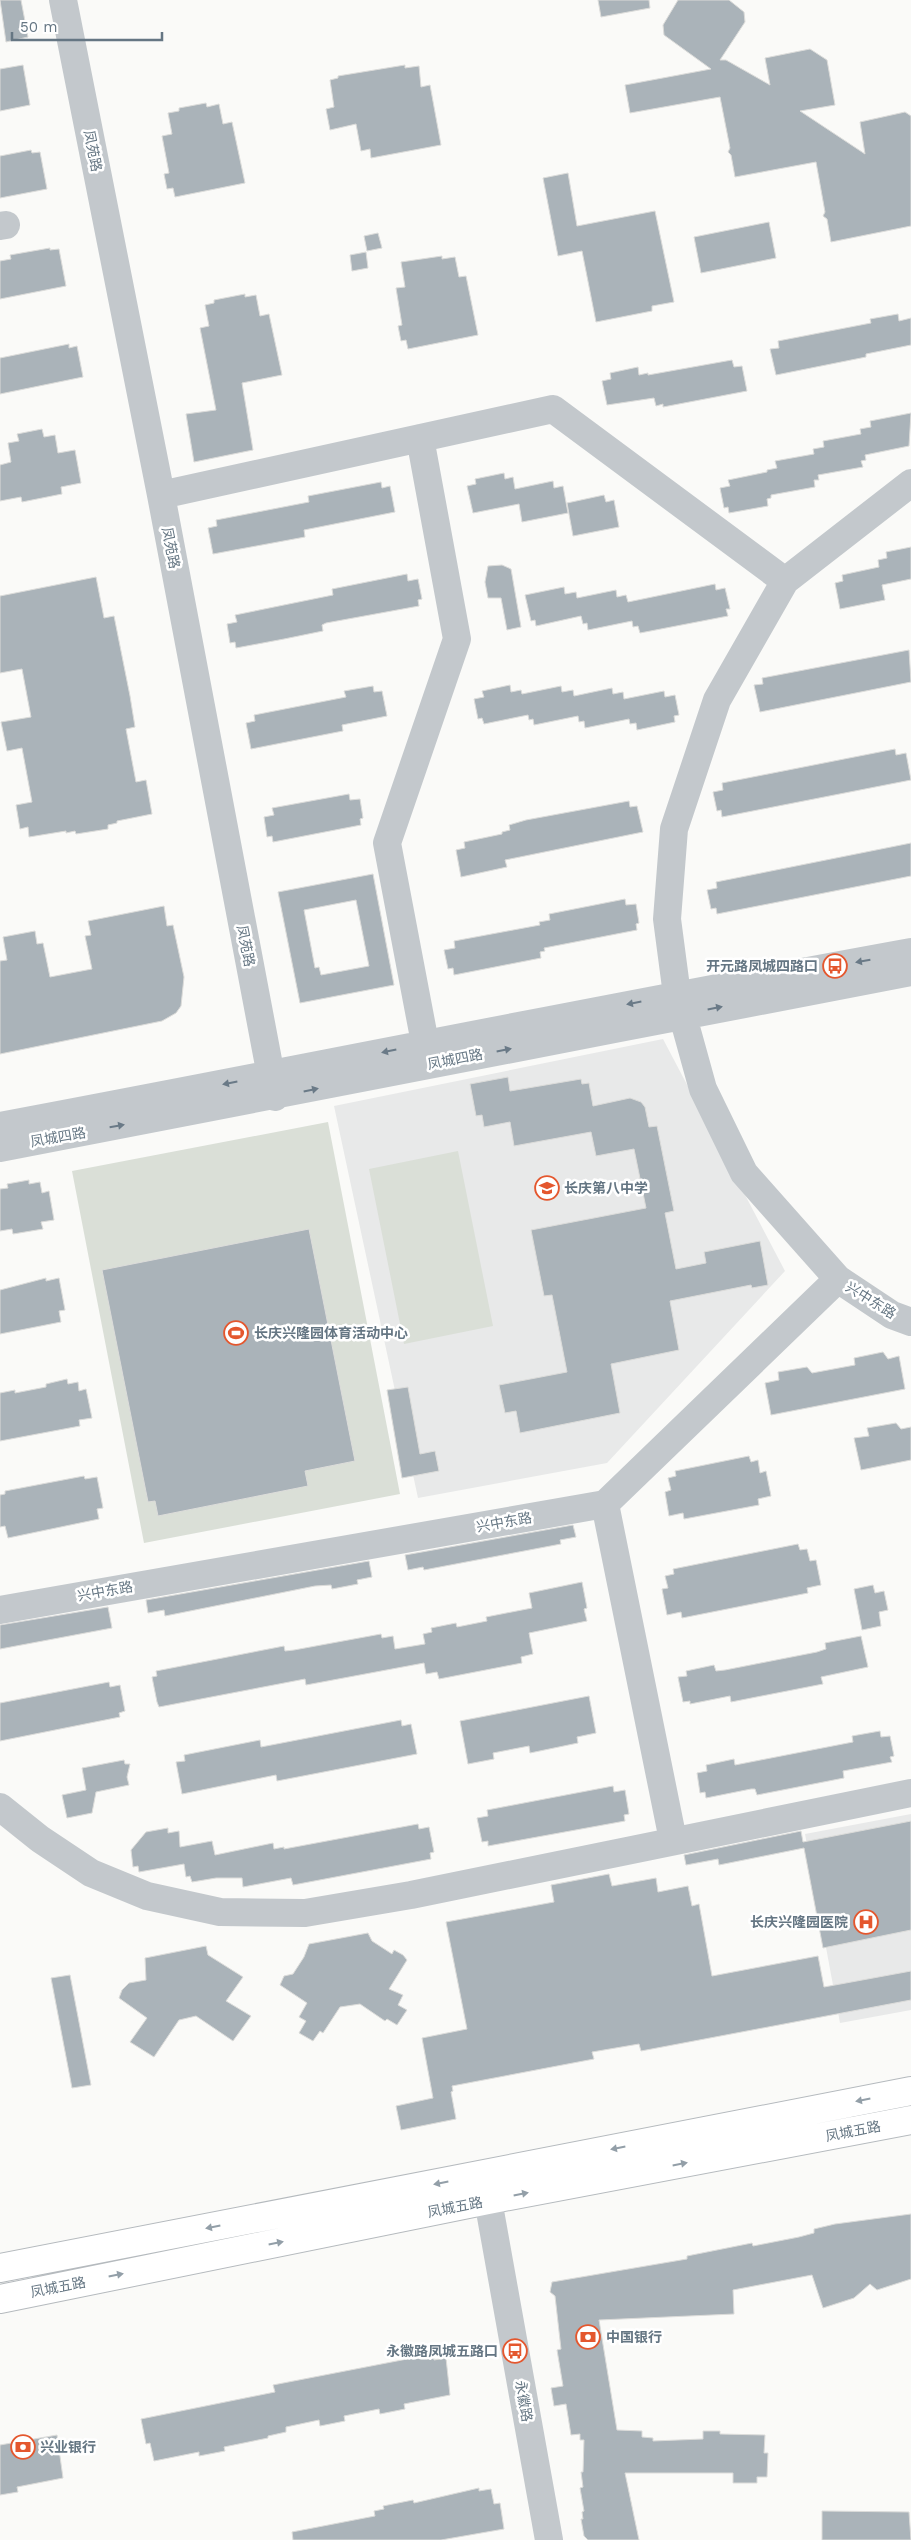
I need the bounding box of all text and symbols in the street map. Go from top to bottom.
scale bar [12,10,162,42]
text: 50 m [20,18,57,36]
street label: 凤苑路 [81,129,105,173]
street label: 凤苑路 [159,526,183,570]
street label: 凤苑路 [234,924,258,968]
bus stop icon: 开元路凤城四路口 [822,953,848,979]
one-way arrow [855,957,871,965]
place label: 开元路凤城四路口 [706,958,818,974]
one-way arrow [626,999,642,1007]
one-way arrow [708,1004,724,1012]
one-way arrow [497,1045,513,1053]
street label: 凤城四路 [426,1046,484,1072]
one-way arrow [381,1047,397,1055]
one-way arrow [221,1080,237,1088]
one-way arrow [303,1086,318,1094]
one-way arrow [109,1122,125,1130]
street label: 凤城四路 [29,1124,87,1150]
school or university icon: 长庆第八中学 [534,1175,560,1201]
place label: 长庆第八中学 [564,1180,648,1196]
street label: 兴中东路 [843,1278,899,1322]
sports icon: 长庆兴隆园体育活动中心 [223,1320,249,1346]
place label: 长庆兴隆园体育活动中心 [254,1325,408,1341]
street label: 兴中东路 [475,1509,533,1535]
street label: 兴中东路 [76,1578,134,1604]
hospital icon: 长庆兴隆园医院 [853,1909,879,1935]
place label: 长庆兴隆园医院 [750,1914,848,1930]
one-way arrow [855,2097,871,2105]
street label: 凤城五路 [824,2118,882,2144]
one-way arrow [609,2145,625,2153]
one-way arrow [673,2159,689,2167]
one-way arrow [433,2179,449,2187]
one-way arrow [513,2189,529,2197]
street label: 凤城五路 [426,2194,484,2220]
one-way arrow [204,2223,220,2231]
one-way arrow [268,2239,283,2247]
one-way arrow [109,2271,125,2279]
street label: 凤城五路 [29,2274,87,2300]
bank icon: 中国银行 [575,2324,601,2350]
place label: 中国银行 [606,2329,662,2345]
bus stop icon: 永徽路凤城五路口 [502,2338,528,2364]
place label: 永徽路凤城五路口 [386,2343,498,2359]
street label: 永徽路 [512,2379,536,2423]
bank icon: 兴业银行 [10,2434,36,2460]
place label: 兴业银行 [40,2439,96,2455]

